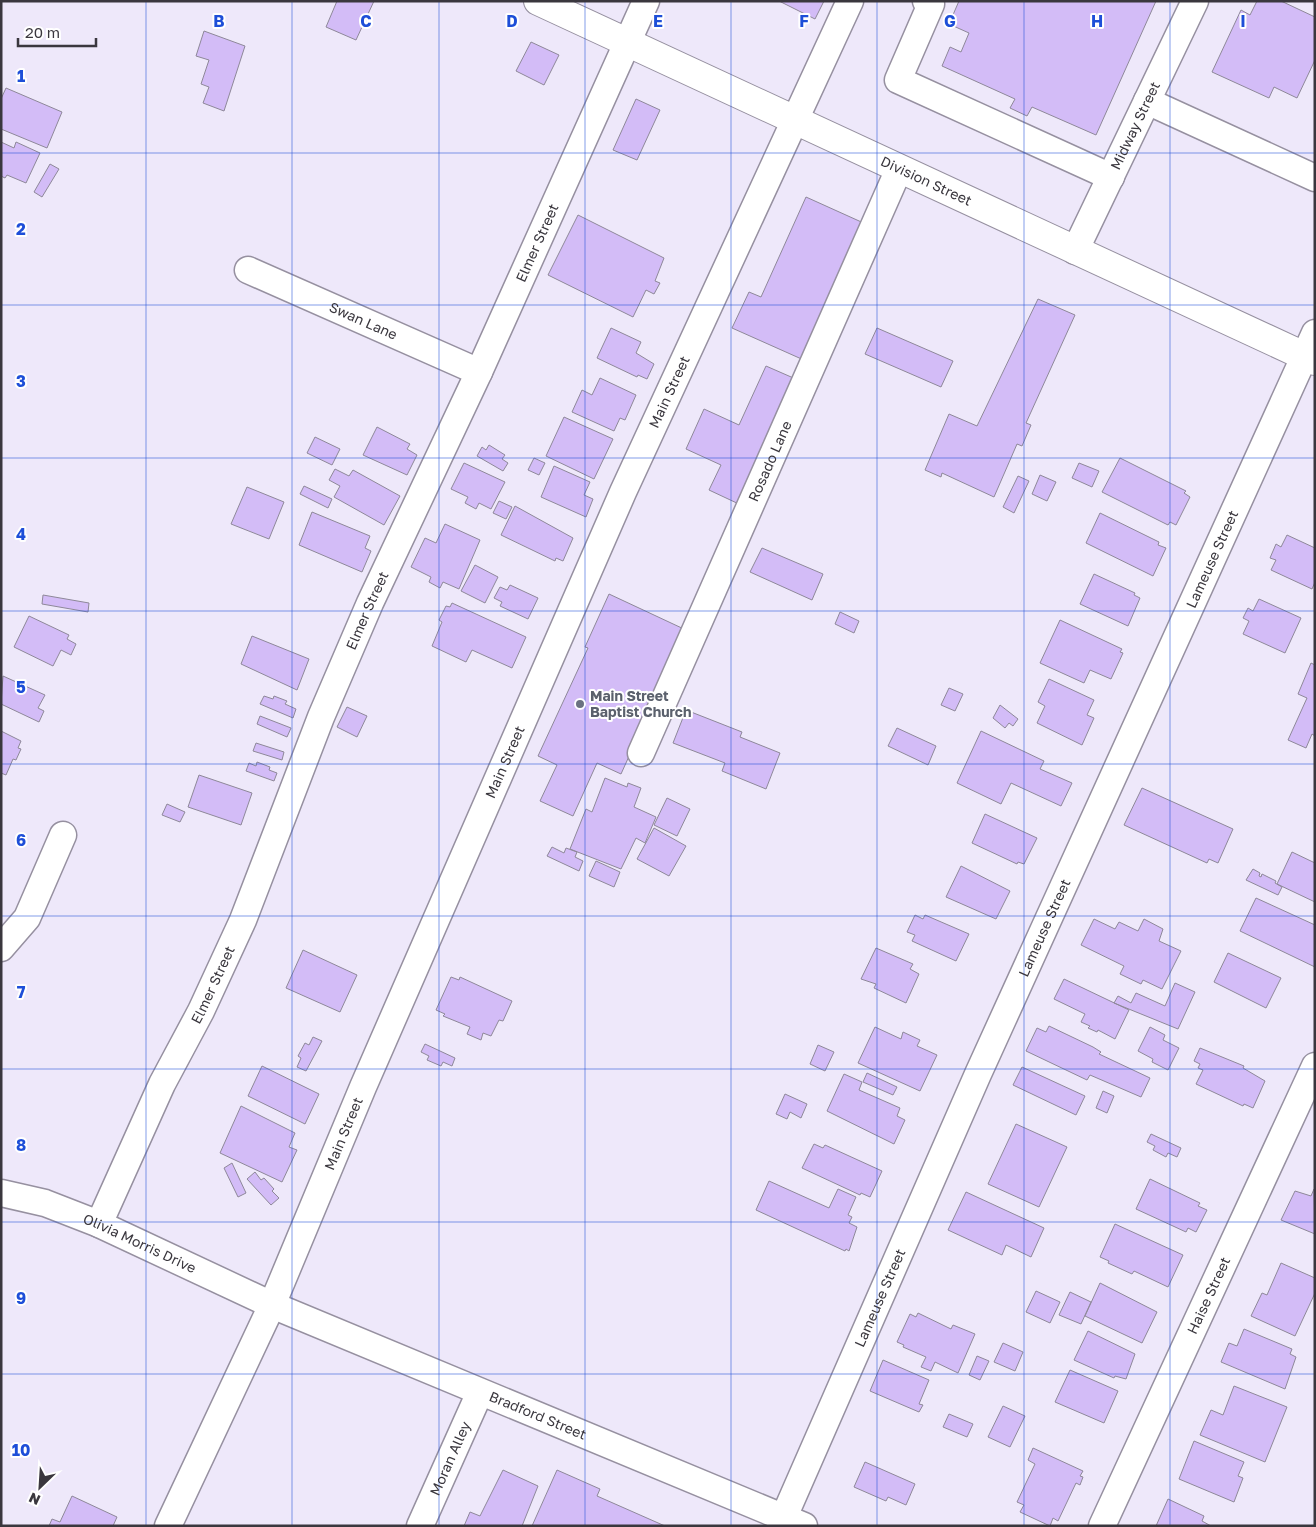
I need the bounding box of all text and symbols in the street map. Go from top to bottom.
text: B [213,11,225,31]
text: C [360,11,372,31]
text: D [506,11,518,31]
text: E [653,11,663,31]
text: F [799,11,809,31]
text: G [944,11,956,31]
text: H [1091,11,1103,31]
text: I [1240,11,1246,31]
scale bar [18,15,95,47]
text: 20 m [25,23,60,41]
text: 1 [17,66,25,86]
street label: Midway Street [1106,79,1163,172]
street label: Division Street [878,152,975,209]
street label: Elmer Street [512,201,562,285]
text: 2 [16,219,26,239]
street label: Swan Lane [327,298,400,343]
street label: Main Street [645,353,693,430]
text: 3 [16,371,26,391]
street label: Rosado Lane [744,418,795,504]
street label: Lameuse Street [1182,507,1241,611]
text: 4 [16,524,26,544]
street label: Elmer Street [342,568,392,652]
text: 5 [16,677,26,697]
place label: Main Street Baptist Church [590,687,691,720]
marker: Main Street Baptist Church [574,698,586,710]
street label: Main Street [481,723,528,801]
text: 6 [16,830,26,850]
street label: Lameuse Street [1014,876,1074,979]
street label: Elmer Street [187,943,238,1026]
text: 7 [17,982,26,1002]
street label: Main Street [320,1094,366,1172]
text: 8 [16,1135,26,1155]
street label: Olivia Morris Drive [81,1210,199,1276]
street label: Lameuse Street [850,1246,908,1349]
street label: Haise Street [1183,1254,1233,1336]
text: 9 [16,1288,26,1308]
street label: Bradford Street [487,1387,589,1443]
street label: Moran Alley [426,1418,474,1498]
text: 10 [12,1440,30,1460]
north arrow [15,1462,65,1512]
text: N [26,1489,43,1509]

